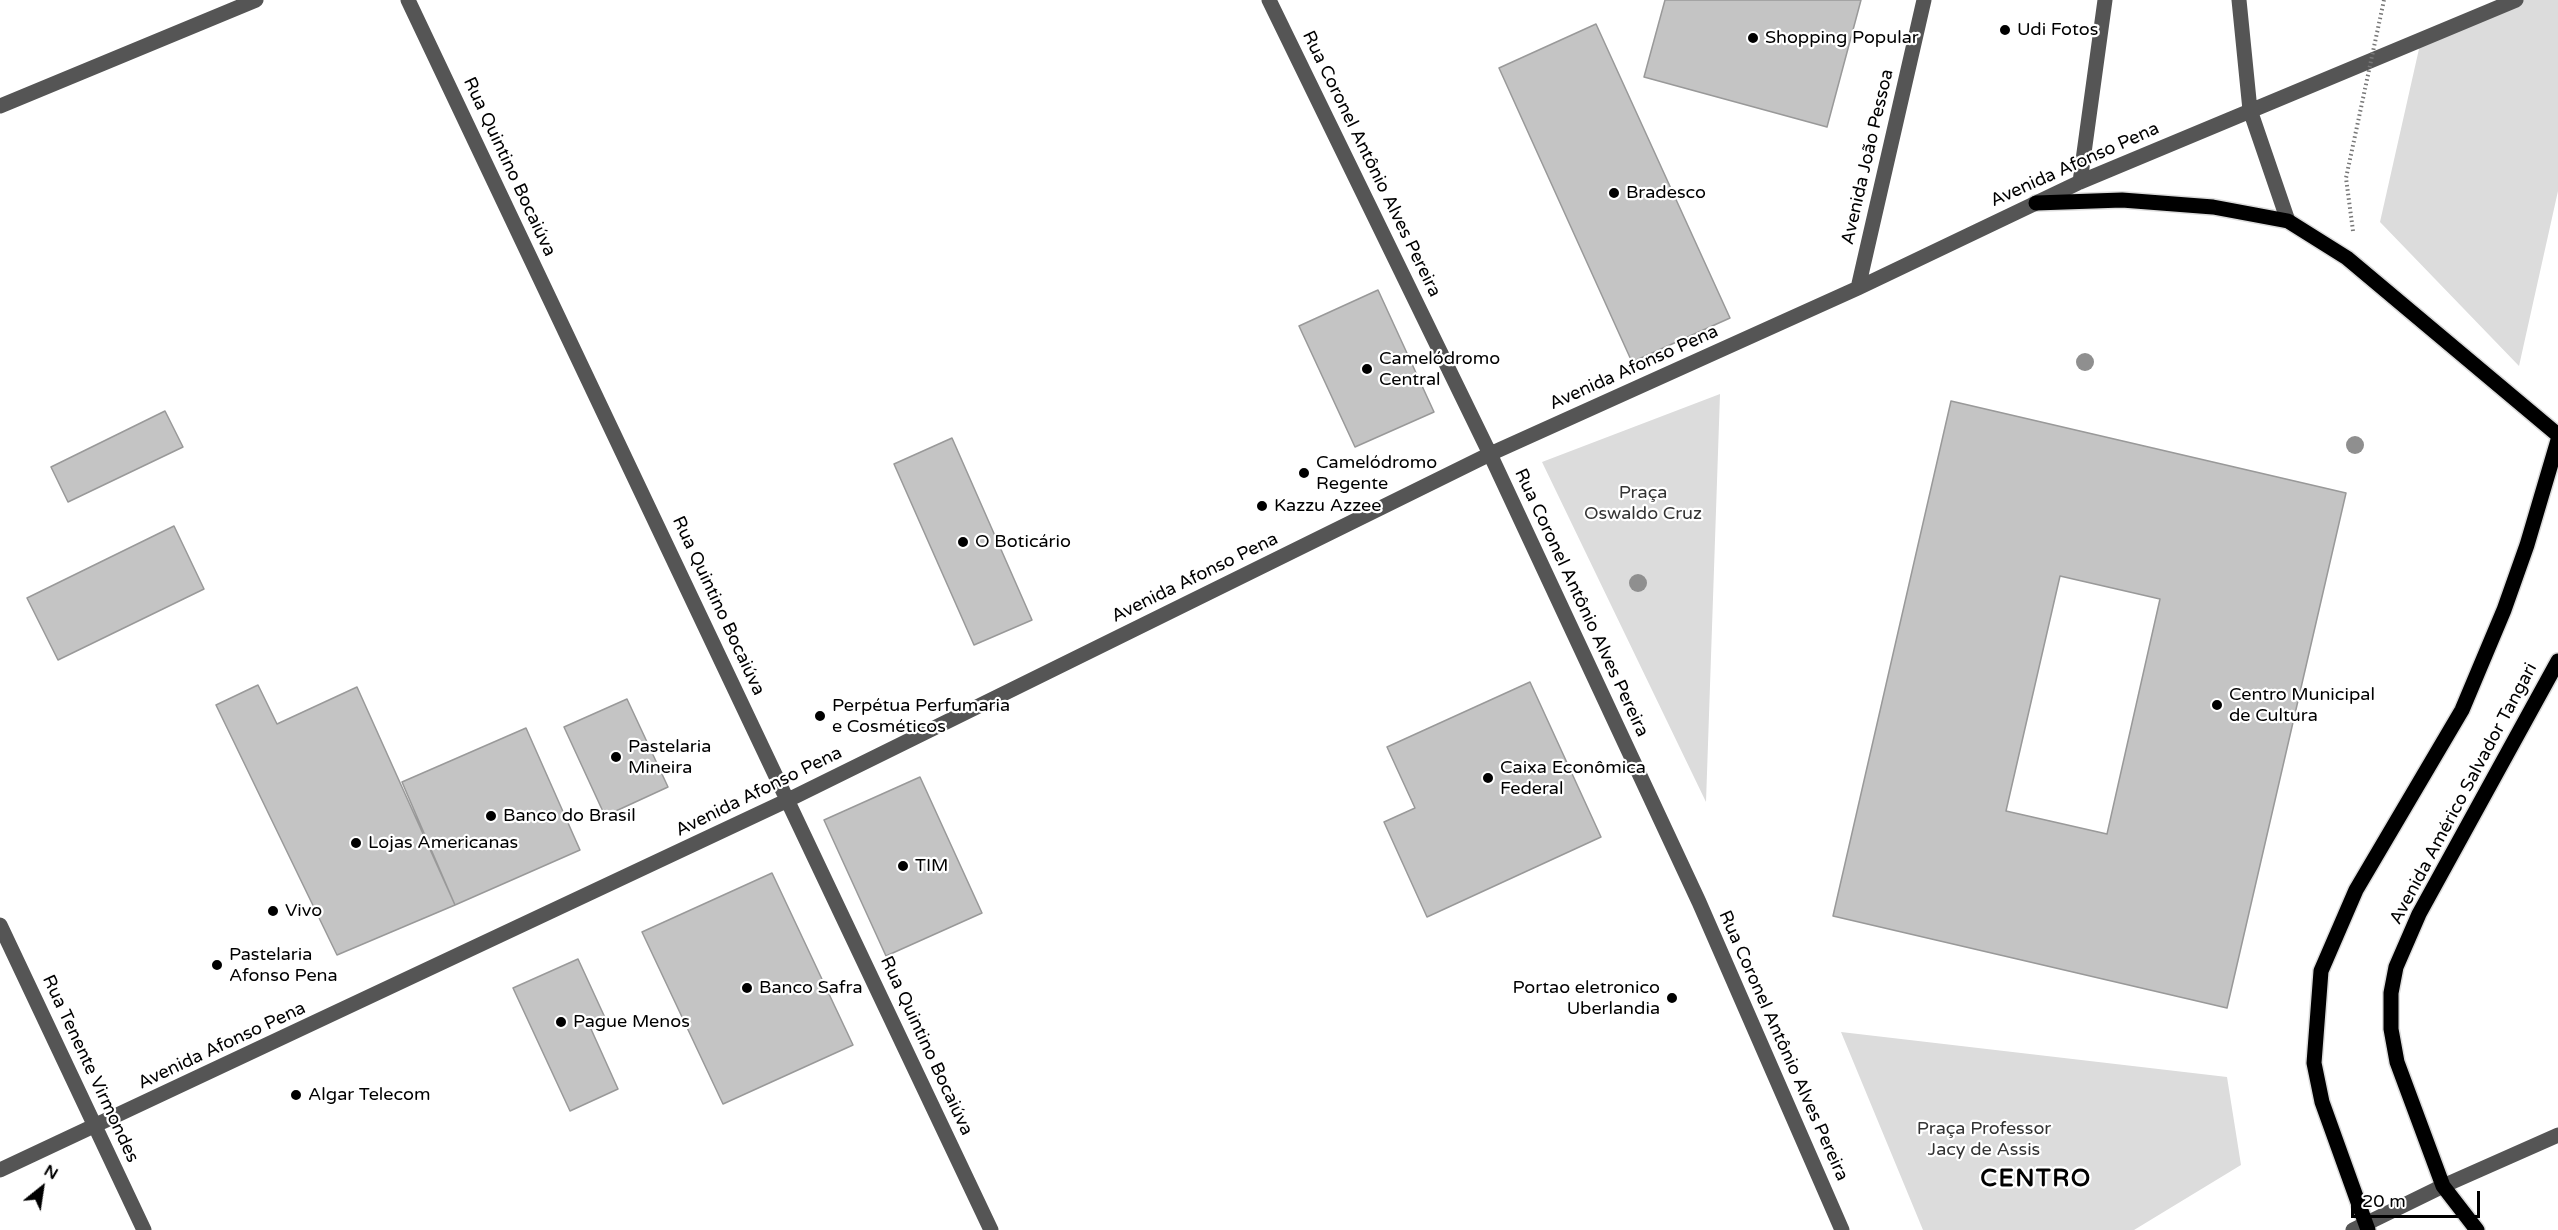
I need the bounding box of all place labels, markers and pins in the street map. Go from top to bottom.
place label: Udi Fotos [2017,19,2098,41]
marker: Udi Fotos [1998,23,2012,37]
place label: Shopping Popular [1765,27,1919,49]
marker: Shopping Popular [1746,31,1760,45]
place label: Bradesco [1626,182,1706,204]
marker: Bradesco [1607,186,1621,200]
place label: Camelódromo Central [1379,348,1500,391]
marker: Camelódromo Central [1360,362,1374,376]
place label: Camelódromo Regente [1316,452,1437,494]
marker: Camelódromo Regente [1297,466,1311,480]
place label: Kazzu Azzee [1274,495,1381,517]
marker: Kazzu Azzee [1255,499,1269,513]
place label: O Boticário [975,531,1071,553]
marker: O Boticário [956,535,970,549]
place label: Centro Municipal de Cultura [2229,684,2375,726]
place label: Perpétua Perfumaria e Cosméticos [832,695,1010,738]
marker: Centro Municipal de Cultura [2210,698,2224,712]
marker: Perpétua Perfumaria e Cosméticos [813,709,827,723]
place label: Pastelaria Mineira [628,736,711,778]
marker: Pastelaria Mineira [609,750,623,764]
place label: Caixa Econômica Federal [1500,757,1646,800]
marker: Caixa Econômica Federal [1481,771,1495,785]
place label: Banco do Brasil [503,805,636,827]
marker: Banco do Brasil [484,809,498,823]
place label: Lojas Americanas [368,832,518,854]
marker: Lojas Americanas [349,836,363,850]
place label: TIM [915,855,948,877]
marker: TIM [896,859,910,873]
place label: Vivo [285,900,322,922]
marker: Vivo [266,904,280,918]
place label: Pastelaria Afonso Pena [229,944,338,986]
marker: Pastelaria Afonso Pena [210,958,224,972]
place label: Banco Safra [759,977,863,999]
place label: Portao eletronico Uberlandia [1512,977,1660,1020]
marker: Banco Safra [740,981,754,995]
marker: Portao eletronico Uberlandia [1665,991,1679,1005]
place label: Pague Menos [573,1011,690,1033]
marker: Pague Menos [554,1015,568,1029]
place label: Algar Telecom [308,1084,431,1106]
marker: Algar Telecom [289,1088,303,1102]

